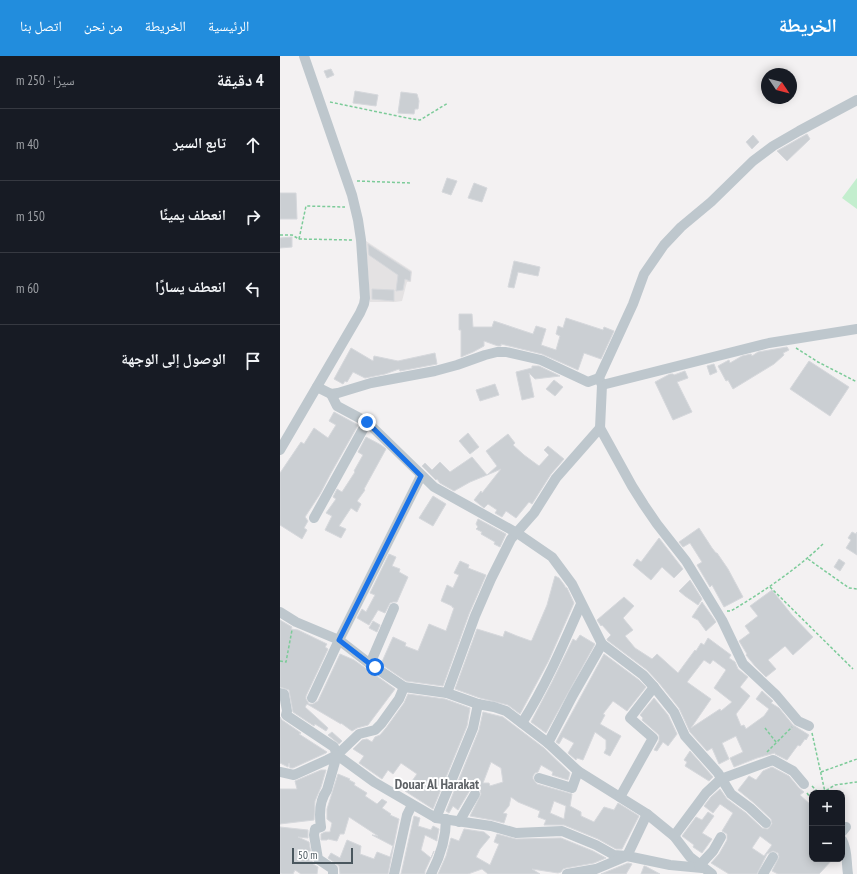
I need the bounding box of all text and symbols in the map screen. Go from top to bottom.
text: الخريطة [779,13,837,37]
text: اتصل بنا [20,17,62,35]
text: من نحن [84,17,123,35]
text: الخريطة [145,17,186,35]
text: الرئيسية [208,17,249,35]
north arrow [761,68,797,104]
text: 4 دقيقة [217,69,264,91]
text: سيرًا · 250 m [16,72,75,89]
text: تابع السير [173,133,226,152]
icon: ahead [242,134,264,156]
text: 40 m [16,136,39,153]
text: انعطف يمينًا [159,205,226,224]
icon: right [242,206,264,228]
text: 150 m [16,208,45,225]
text: انعطف يسارًا [155,277,226,296]
icon: left [242,278,264,300]
text: 60 m [16,280,39,297]
text: الوصول إلى الوجهة [121,349,226,368]
icon: arrive [242,350,264,372]
route end [358,413,376,431]
route start [366,658,384,676]
district label: Douar Al Harakat [395,775,479,793]
map controls [809,790,845,862]
button: + [809,790,845,826]
button: − [809,826,845,862]
scale bar [292,846,353,865]
text: 50 m [298,848,317,862]

